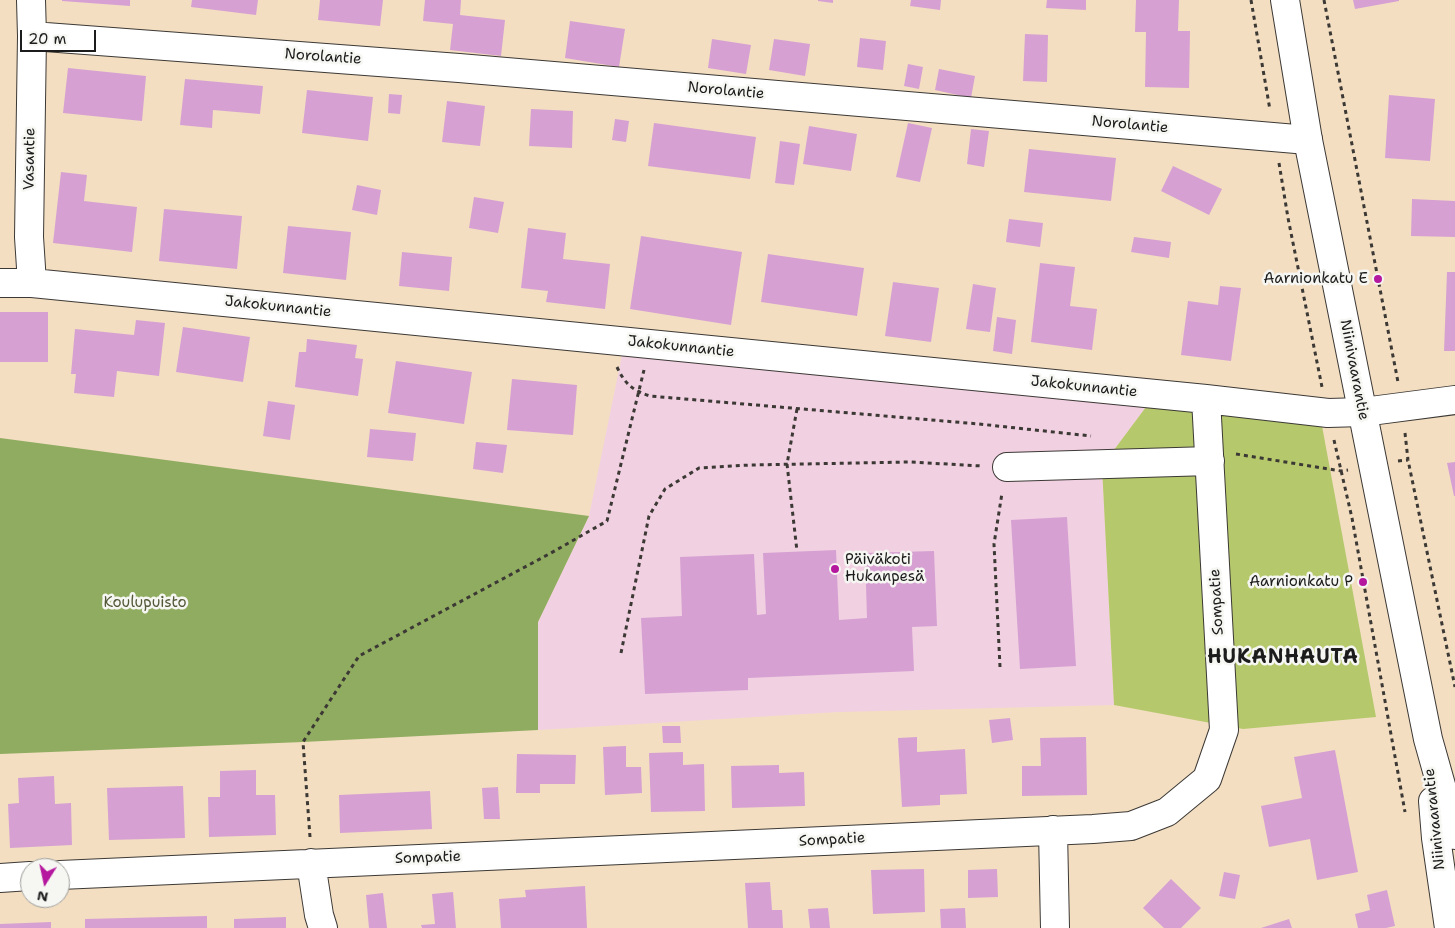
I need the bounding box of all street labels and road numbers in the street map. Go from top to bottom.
street label: Norolantie [284,45,362,69]
street label: Norolantie [687,79,765,103]
street label: Norolantie [1091,113,1169,137]
street label: Vasantie [20,128,40,190]
street label: Jakokunnantie [224,292,332,322]
street label: Niinivaarantie [1335,318,1373,422]
street label: Jakokunnantie [627,332,735,362]
street label: Jakokunnantie [1030,372,1138,402]
street label: Sompatie [1206,568,1228,636]
street label: Niinivaarantie [1421,767,1449,871]
street label: Sompatie [798,829,866,851]
street label: Sompatie [394,848,462,868]

